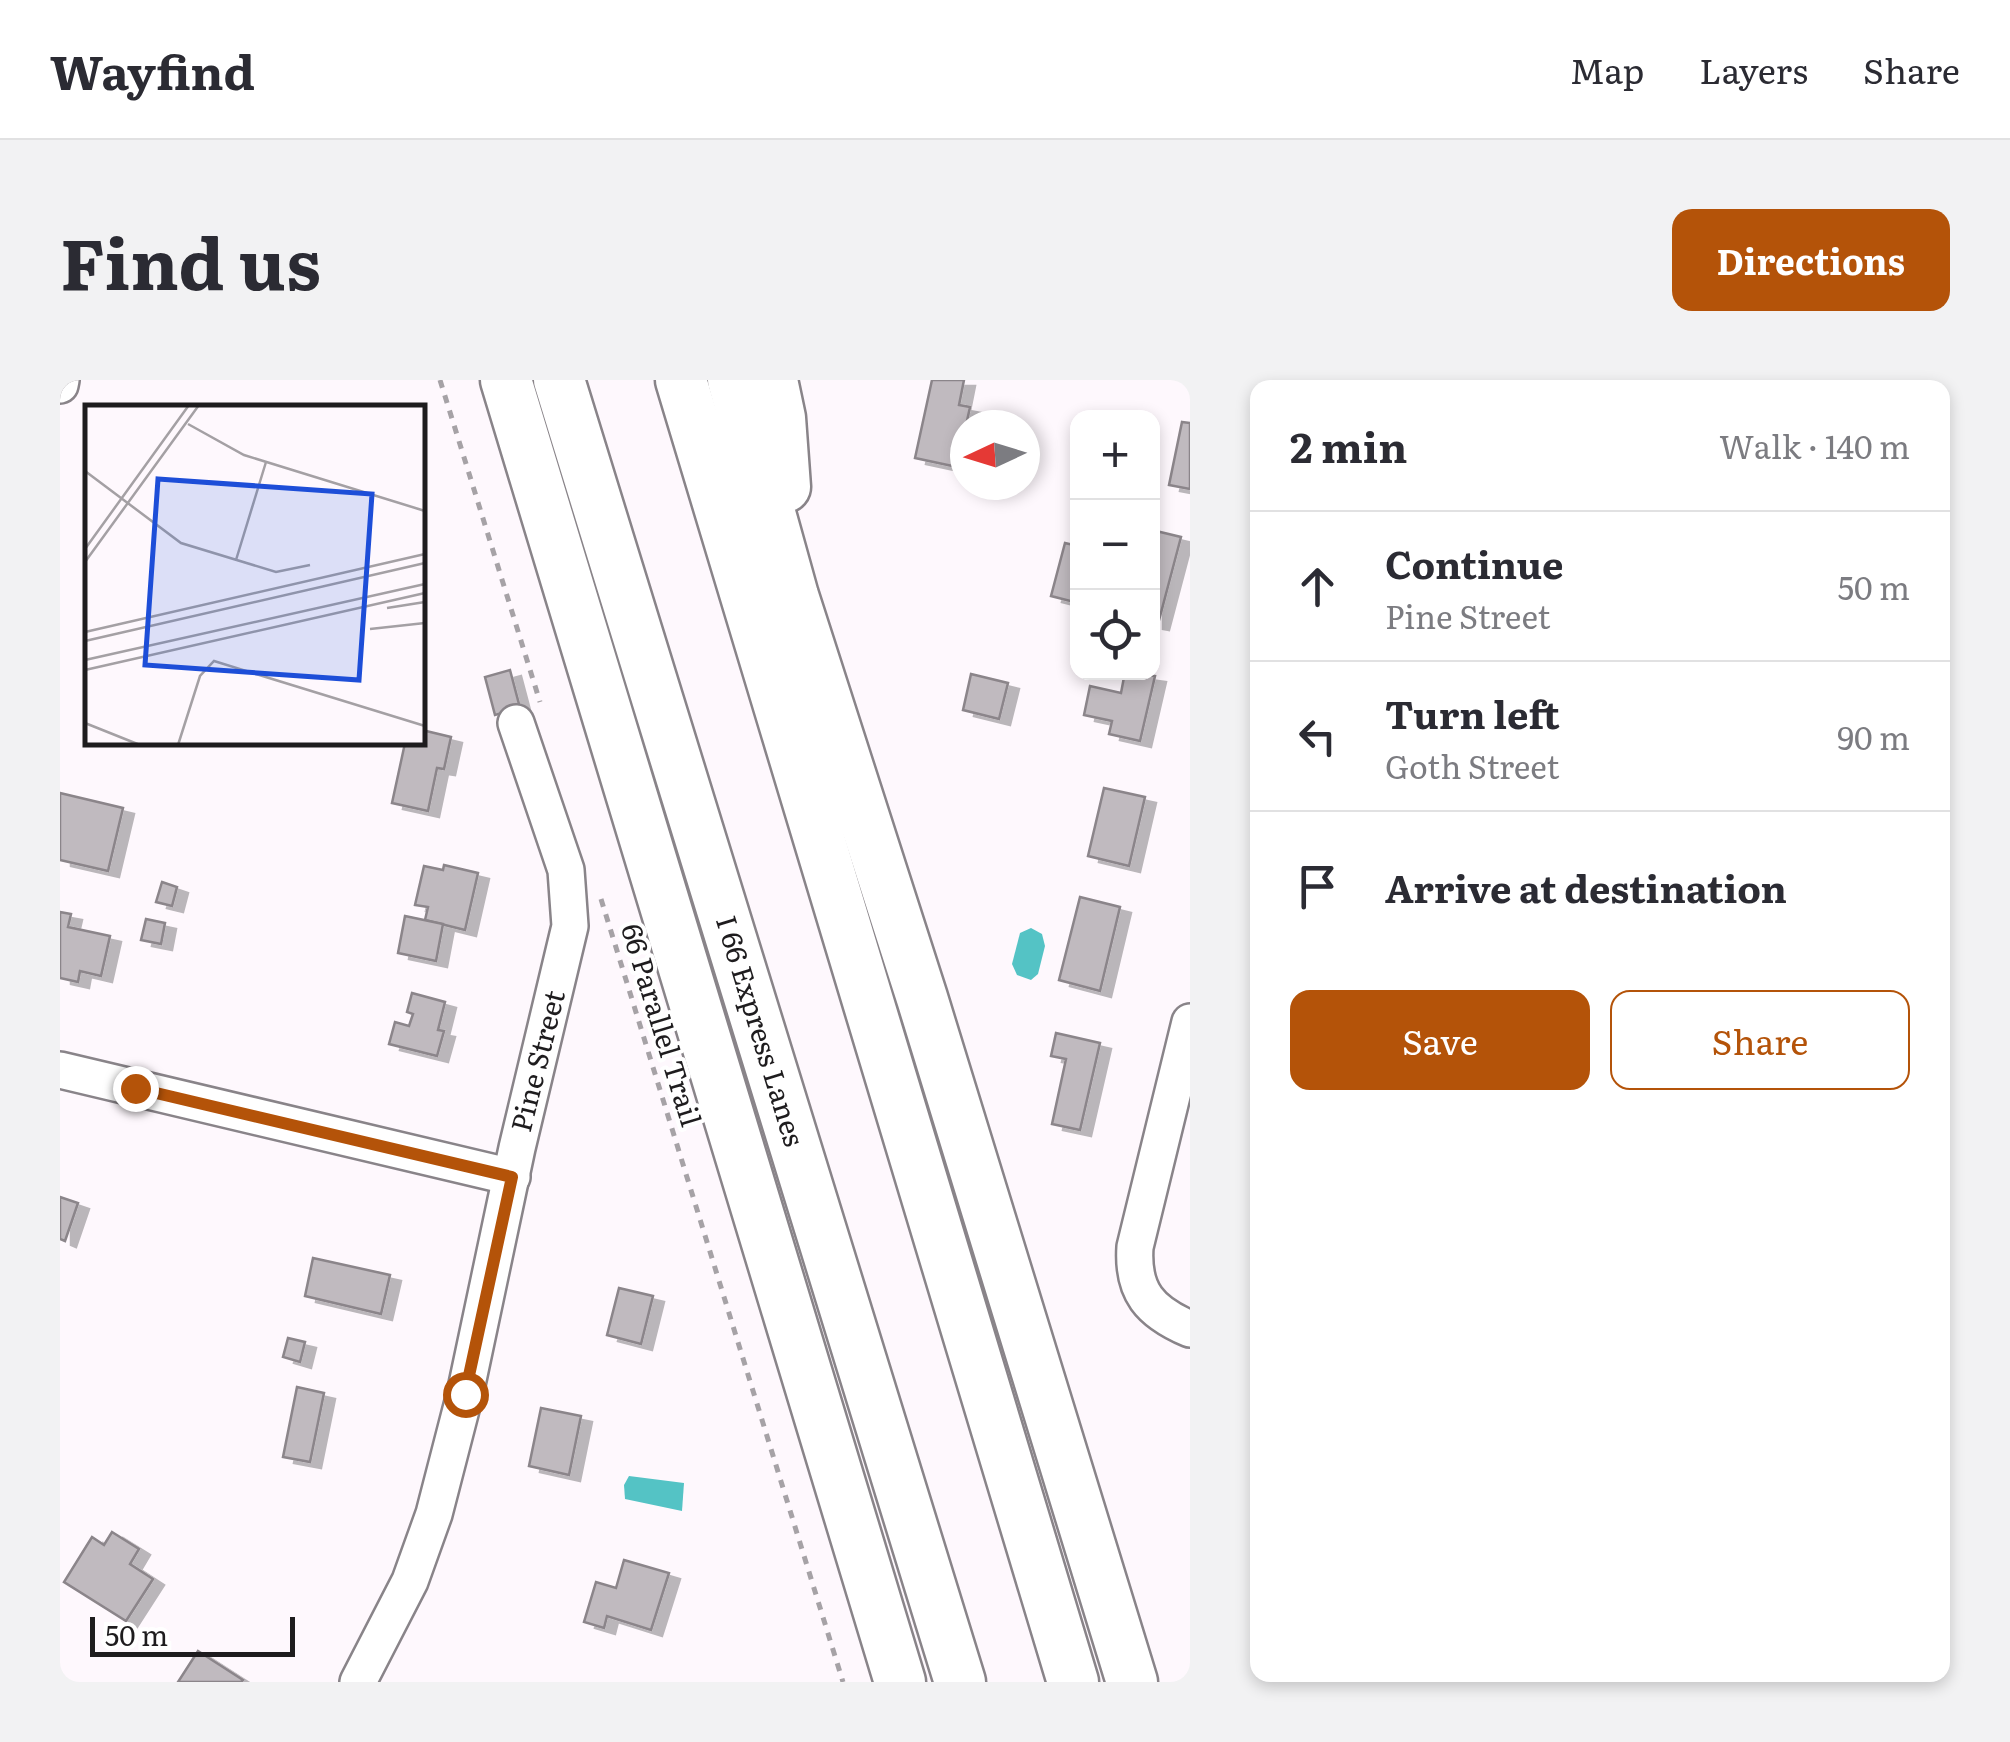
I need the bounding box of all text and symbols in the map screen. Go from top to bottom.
text: Wayfind [50,34,255,105]
text: Map [1570,43,1644,95]
text: Layers [1699,43,1808,95]
text: Share [1863,43,1960,95]
text: Find us [60,208,321,312]
button: Directions [1672,209,1950,311]
inset map [85,405,425,745]
north arrow [950,410,1040,500]
map controls [1070,410,1160,680]
button: + [1070,410,1160,500]
text: 2 min [1290,414,1407,476]
text: Walk · 140 m [1719,421,1910,469]
button: − [1070,500,1160,590]
text: Continue [1385,534,1563,591]
icon: ahead [1290,559,1345,614]
text: 50 m [1838,562,1910,610]
button: locate [1070,590,1160,680]
text: Pine Street [1385,591,1550,639]
text: Turn left [1385,684,1560,741]
icon: left [1290,709,1345,764]
text: 90 m [1837,712,1910,760]
text: Goth Street [1385,741,1559,789]
text: Arrive at destination [1385,858,1787,915]
icon: arrive [1290,859,1345,914]
street label: I 66 Express Lanes [707,910,817,1151]
street label: 66 Parallel Trail [612,918,714,1131]
street label: Pine Street [498,985,574,1136]
button: Save [1290,990,1590,1090]
button: Share [1610,990,1910,1090]
route end [113,1066,159,1112]
route start [443,1372,489,1418]
scale bar [90,1612,295,1656]
text: 50 m [105,1613,168,1655]

